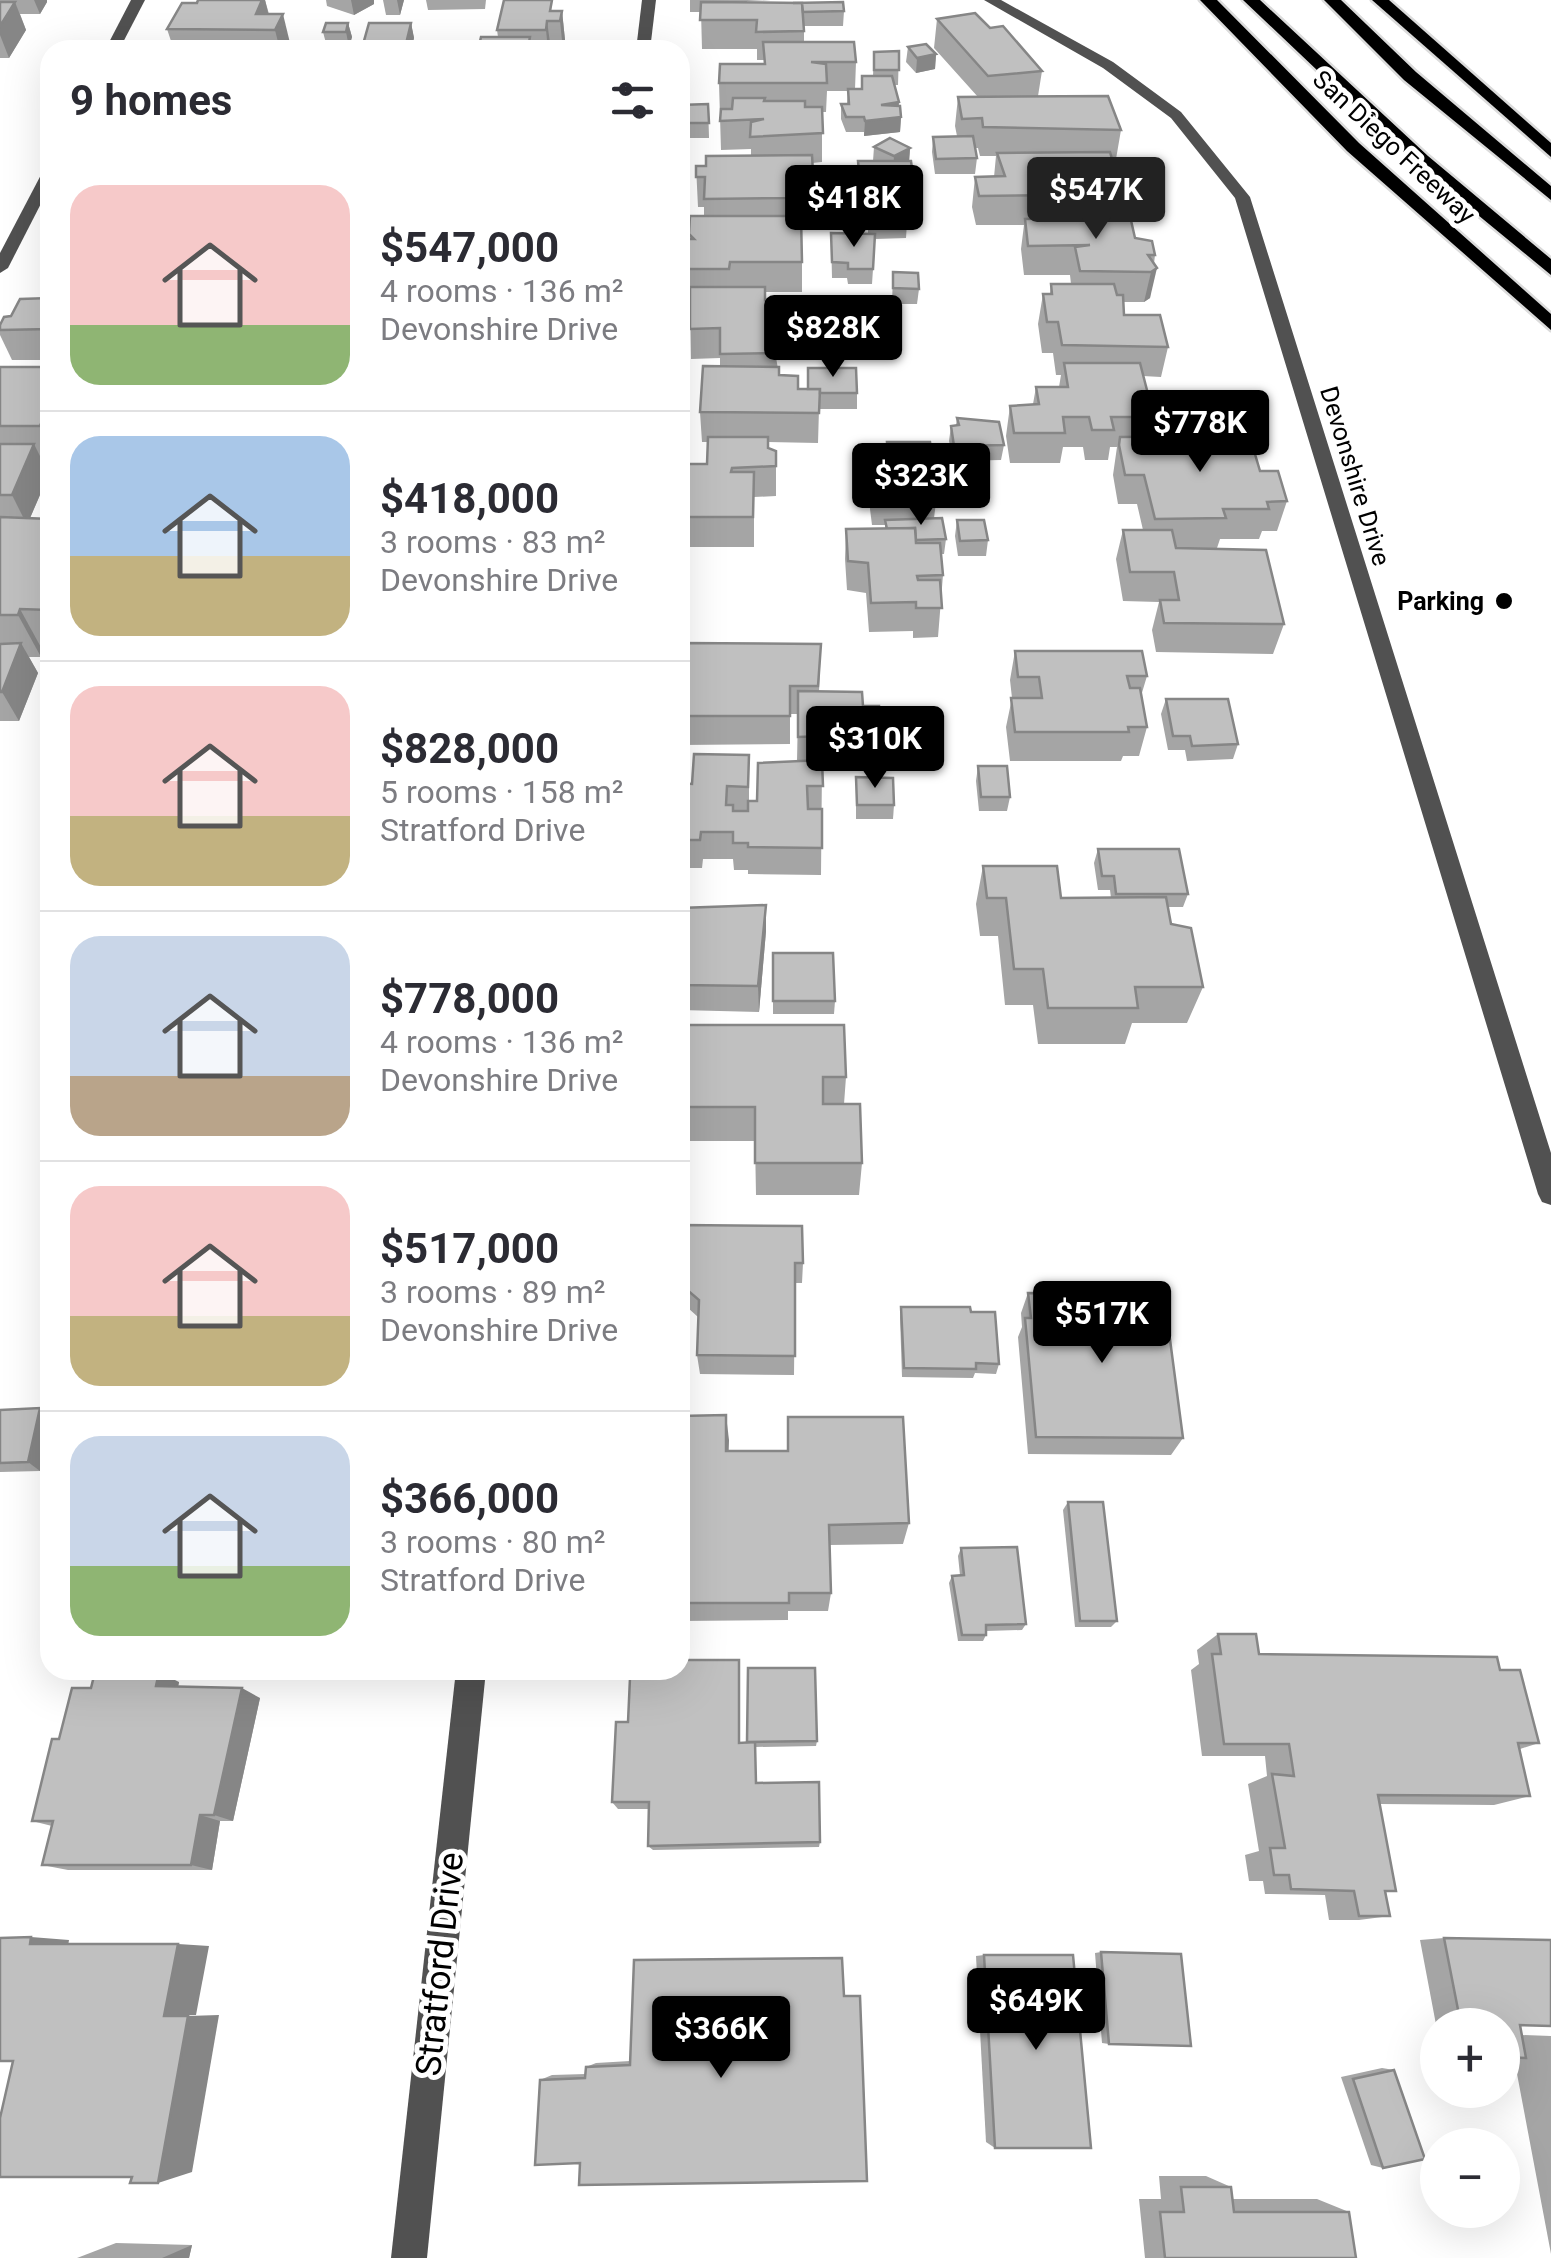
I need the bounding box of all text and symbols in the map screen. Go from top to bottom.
street label: San Diego Freeway [1307,64,1481,230]
icon: filters [605,73,660,128]
text: 9 homes [70,76,232,125]
pin: $547K [1026,157,1166,242]
pin: $418K [784,165,924,250]
text: $547K [1049,170,1143,208]
text: $418K [807,178,901,216]
text: $547,000 [380,223,559,272]
icon: home [150,225,270,345]
text: 4 rooms · 136 m² [380,272,623,310]
pin: $828K [763,295,903,380]
text: $828K [786,308,880,346]
text: Devonshire Drive [380,310,618,348]
street label: Devonshire Drive [1314,383,1396,569]
pin: $778K [1130,390,1270,475]
text: $778K [1153,403,1247,441]
pin: $323K [851,443,991,528]
text: $323K [874,456,968,494]
text: $418,000 [380,474,559,523]
icon: home [150,476,270,596]
text: 3 rooms · 83 m² [380,523,605,561]
text: Devonshire Drive [380,561,618,599]
place label: Parking [1397,587,1484,616]
marker: Parking [1493,590,1515,612]
pin: $310K [805,706,945,791]
text: $310K [828,719,922,757]
text: $828,000 [380,724,559,773]
icon: home [150,726,270,846]
text: 5 rooms · 158 m² [380,773,623,811]
text: Stratford Drive [380,811,585,849]
text: $778,000 [380,974,559,1023]
icon: home [150,976,270,1096]
text: 4 rooms · 136 m² [380,1023,623,1061]
text: Devonshire Drive [380,1061,618,1099]
text: $517,000 [380,1224,559,1273]
icon: home [150,1226,270,1346]
text: 3 rooms · 89 m² [380,1273,605,1311]
pin: $517K [1032,1281,1172,1366]
text: $517K [1055,1294,1149,1332]
text: Devonshire Drive [380,1311,618,1349]
text: $366,000 [380,1474,559,1523]
icon: home [150,1476,270,1596]
text: 3 rooms · 80 m² [380,1523,605,1561]
text: Stratford Drive [380,1561,585,1599]
street label: Stratford Drive [408,1850,472,2078]
pin: $649K [966,1968,1106,2053]
text: $649K [989,1981,1083,2019]
pin: $366K [651,1996,791,2081]
map controls [1420,2008,1520,2228]
button: + [1420,2008,1520,2108]
text: $366K [674,2009,768,2047]
button: − [1420,2128,1520,2228]

